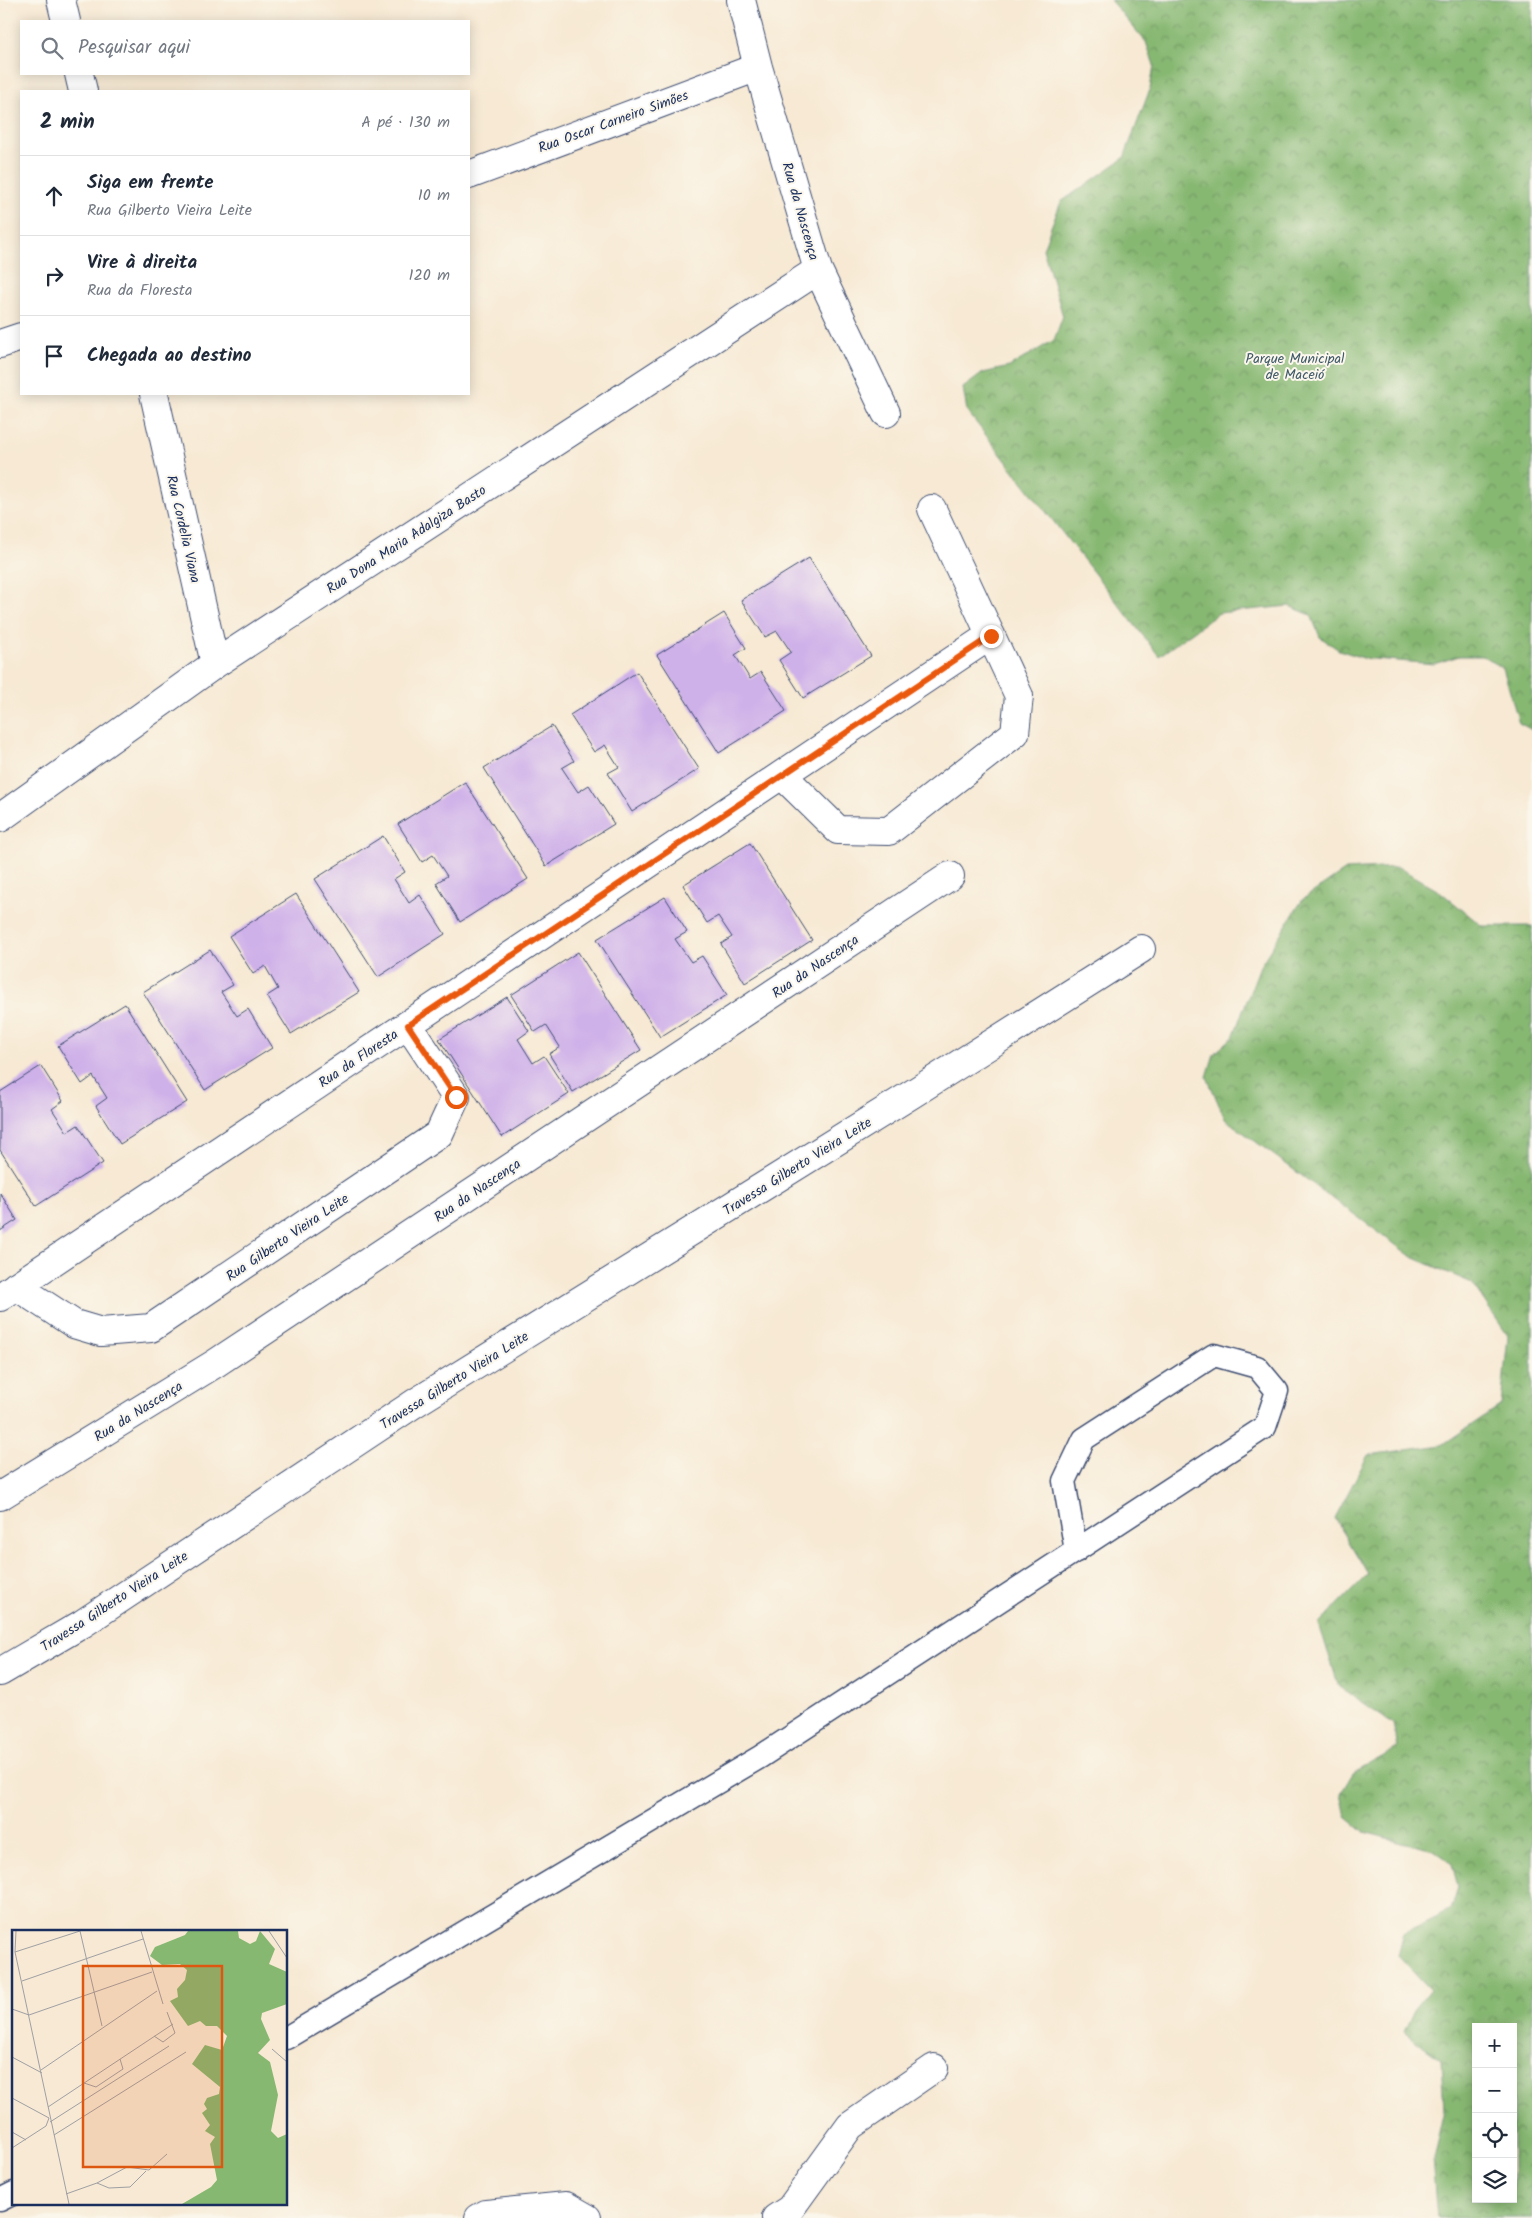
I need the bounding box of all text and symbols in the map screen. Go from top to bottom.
search box [20,20,470,75]
text: Pesquisar aqui [78,33,190,63]
icon: search [38,34,66,62]
street label: Rua Oscar Carneiro Simões [535,84,692,159]
text: 2 min [40,106,95,139]
text: A pé · 130 m [361,110,450,135]
street label: Rua da Nascença [776,160,825,263]
text: Siga em frente [87,168,214,198]
icon: ahead [40,182,68,210]
text: 10 m [418,183,450,208]
text: Rua Gilberto Vieira Leite [87,198,252,223]
text: Vire à direita [87,248,197,278]
icon: right [40,262,68,290]
text: 120 m [409,263,450,288]
text: Rua da Floresta [87,278,192,303]
text: Chegada ao destino [87,341,252,371]
icon: arrive [40,342,68,370]
park label: Parque Municipal de Maceió [1246,348,1345,386]
street label: Rua Cordelia Viana [160,473,206,585]
street label: Rua Dona Maria Adalgiza Basto [322,480,491,600]
route end [980,625,1003,648]
street label: Rua da Nascença [768,929,864,1004]
street label: Rua da Floresta [314,1024,403,1094]
route start [445,1086,468,1109]
street label: Travessa Gilberto Vieira Leite [719,1112,877,1222]
street label: Rua da Nascença [430,1153,526,1228]
street label: Rua Gilberto Vieira Leite [222,1188,354,1287]
street label: Travessa Gilberto Vieira Leite [376,1326,534,1436]
street label: Rua da Nascença [90,1376,187,1448]
street label: Travessa Gilberto Vieira Leite [36,1545,193,1658]
inset map [12,1930,288,2206]
map controls [1472,2023,1517,2203]
button: + [1472,2023,1517,2068]
button: − [1472,2068,1517,2113]
button: locate [1472,2113,1517,2158]
button: layers [1472,2158,1517,2203]

